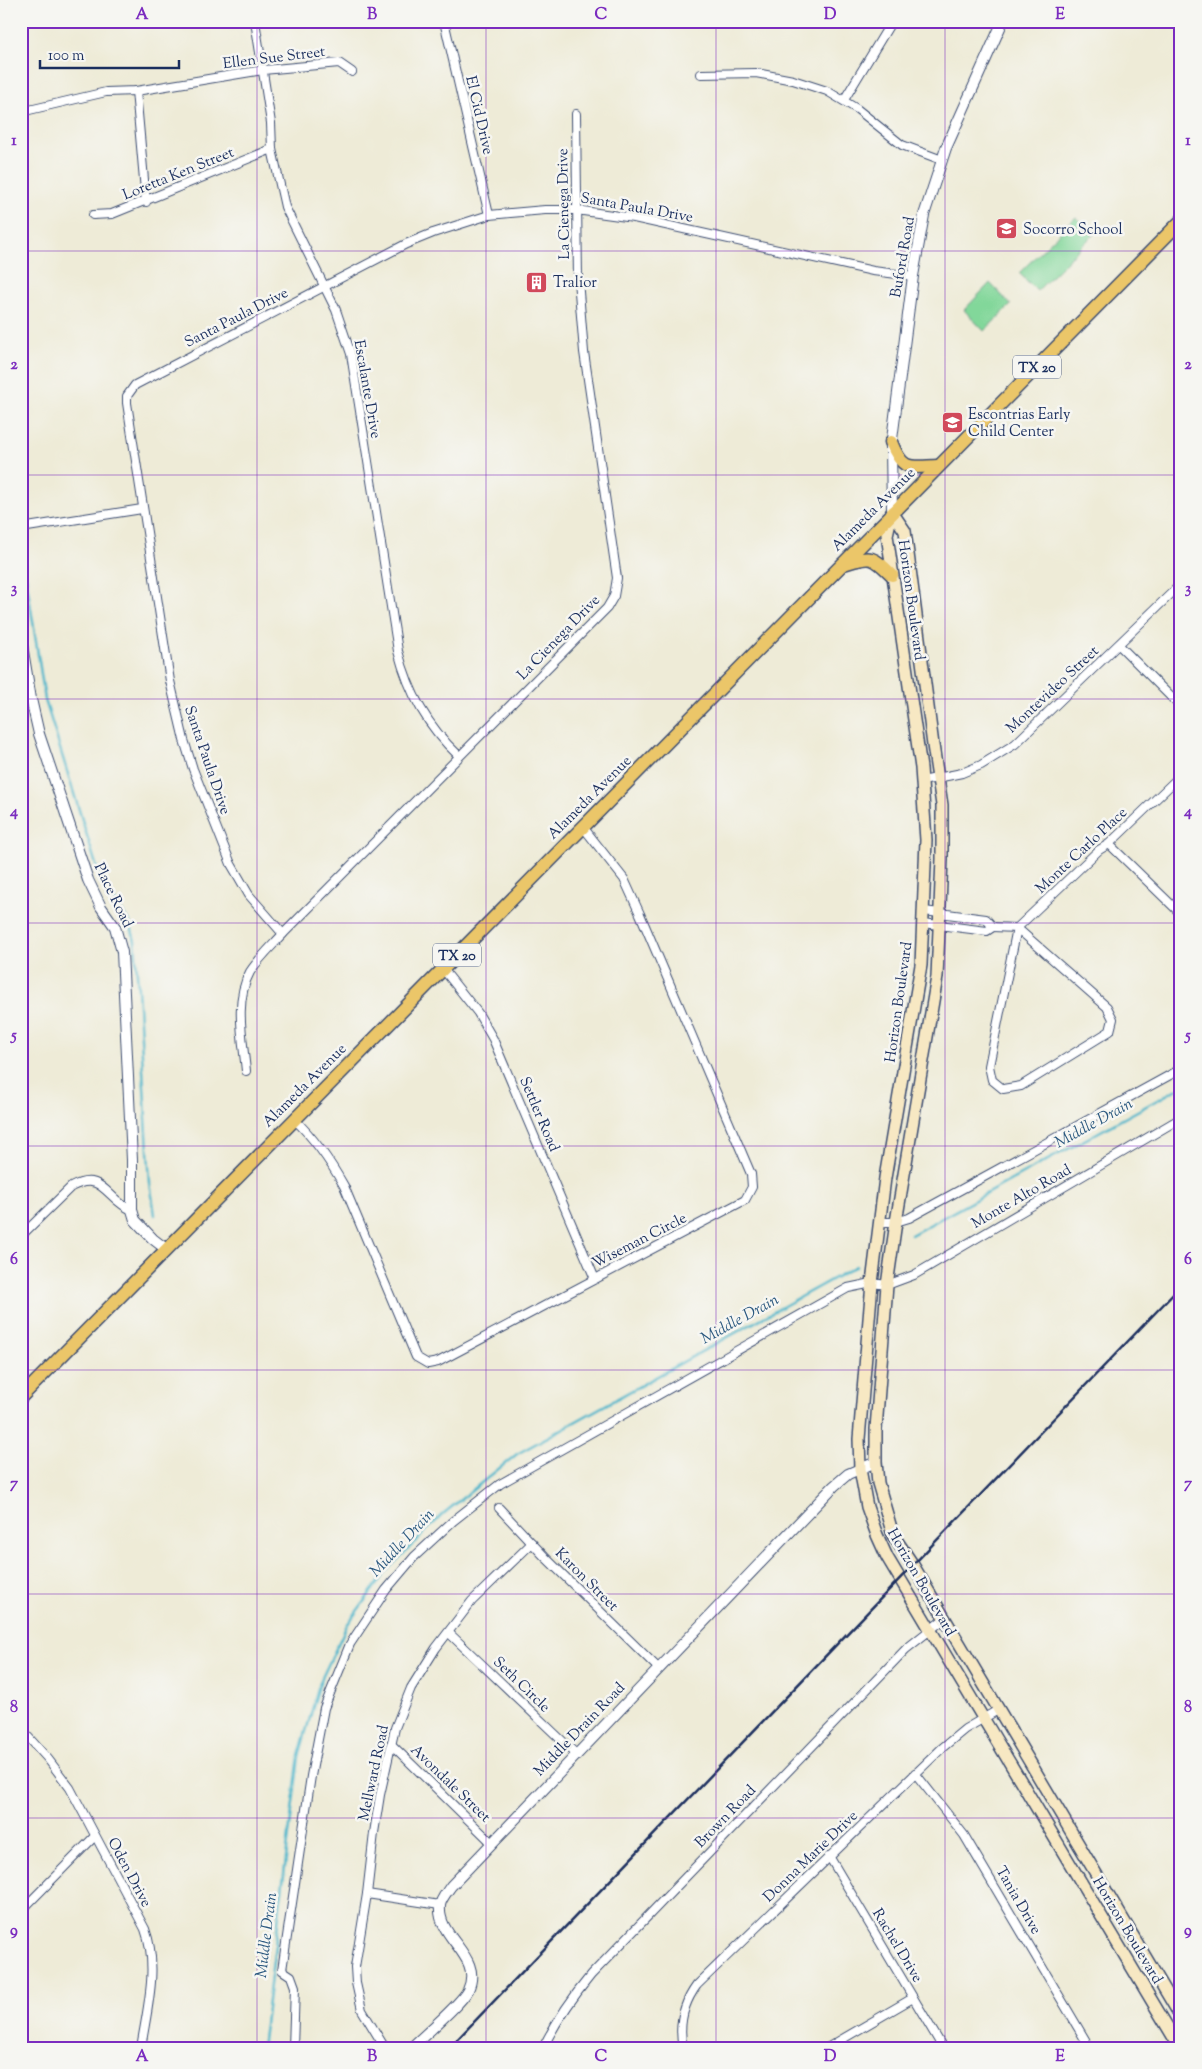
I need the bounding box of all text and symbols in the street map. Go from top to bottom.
text: A [136,4,149,27]
text: B [367,4,377,27]
text: C [595,4,608,27]
text: D [824,4,837,27]
text: E [1055,4,1065,27]
scale bar [40,38,179,70]
street label: Ellen Sue Street [222,42,326,75]
text: 100 m [48,46,85,67]
street label: El Cid Drive [459,74,498,157]
text: 1 [11,130,17,153]
text: 1 [1185,130,1191,153]
street label: Loretta Ken Street [120,143,237,206]
street label: La Cienega Drive [553,148,576,260]
street label: Santa Paula Drive [579,188,695,229]
street label: Buford Road [886,214,921,300]
school or university icon: Socorro School [995,217,1019,241]
place label: Socorro School [1023,220,1123,241]
building icon: Tralior [525,270,549,294]
place label: Tralior [553,273,597,294]
street label: Santa Paula Drive [181,283,292,354]
street label: Escalante Drive [348,338,386,440]
text: 2 [10,354,18,377]
text: 2 [1184,354,1192,377]
road number: TX 20 [1013,356,1061,378]
place label: Escontrias Early Child Center [968,405,1071,443]
school or university icon: Escontrias Early Child Center [940,411,964,435]
street label: Alameda Avenue [827,463,921,557]
street label: Horizon Boulevard [892,539,929,662]
text: 3 [11,578,18,601]
text: 3 [1185,578,1192,601]
street label: La Cienega Drive [513,591,605,685]
street label: Montevideo Street [1002,642,1104,739]
street label: Santa Paula Drive [178,703,235,818]
street label: Alameda Avenue [543,751,637,845]
text: 4 [9,801,18,824]
text: 4 [1183,801,1192,824]
street label: Monte Carlo Place [1032,803,1133,899]
street label: Place Road [88,860,138,932]
street label: Horizon Boulevard [881,940,918,1064]
road number: TX 20 [433,944,481,966]
text: 5 [9,1025,17,1048]
text: 5 [1183,1025,1191,1048]
street label: Alameda Avenue [258,1039,352,1133]
street label: Settler Road [513,1074,564,1156]
water label: Middle Drain [1051,1093,1138,1155]
street label: Monte Alto Road [968,1160,1076,1234]
street label: Wiseman Circle [589,1208,691,1274]
text: 6 [10,1249,18,1272]
text: 6 [1184,1249,1192,1272]
water label: Middle Drain [697,1289,784,1351]
text: 7 [10,1473,19,1496]
text: 7 [1184,1473,1193,1496]
water label: Middle Drain [365,1504,441,1583]
street label: Horizon Boulevard [881,1525,960,1641]
street label: Karon Street [549,1544,622,1617]
street label: Seth Circle [488,1652,554,1718]
street label: Middle Drain Road [530,1678,631,1782]
text: 8 [10,1697,18,1720]
text: 8 [1184,1697,1192,1720]
street label: Mellward Road [354,1723,395,1823]
street label: Avondale Street [405,1740,495,1828]
street label: Brown Road [691,1781,762,1853]
street label: Donna Marie Drive [759,1806,863,1908]
street label: Oden Drive [102,1834,156,1911]
street label: Tania Drive [990,1863,1046,1939]
street label: Horizon Boulevard [1086,1873,1167,1989]
water label: Middle Drain [251,1891,284,1979]
street label: Rachel Drive [866,1905,927,1987]
text: 9 [10,1920,18,1943]
text: 9 [1184,1920,1192,1943]
text: A [136,2046,149,2069]
text: B [367,2046,377,2069]
text: C [595,2046,608,2069]
text: D [824,2046,837,2069]
text: E [1055,2046,1065,2069]

